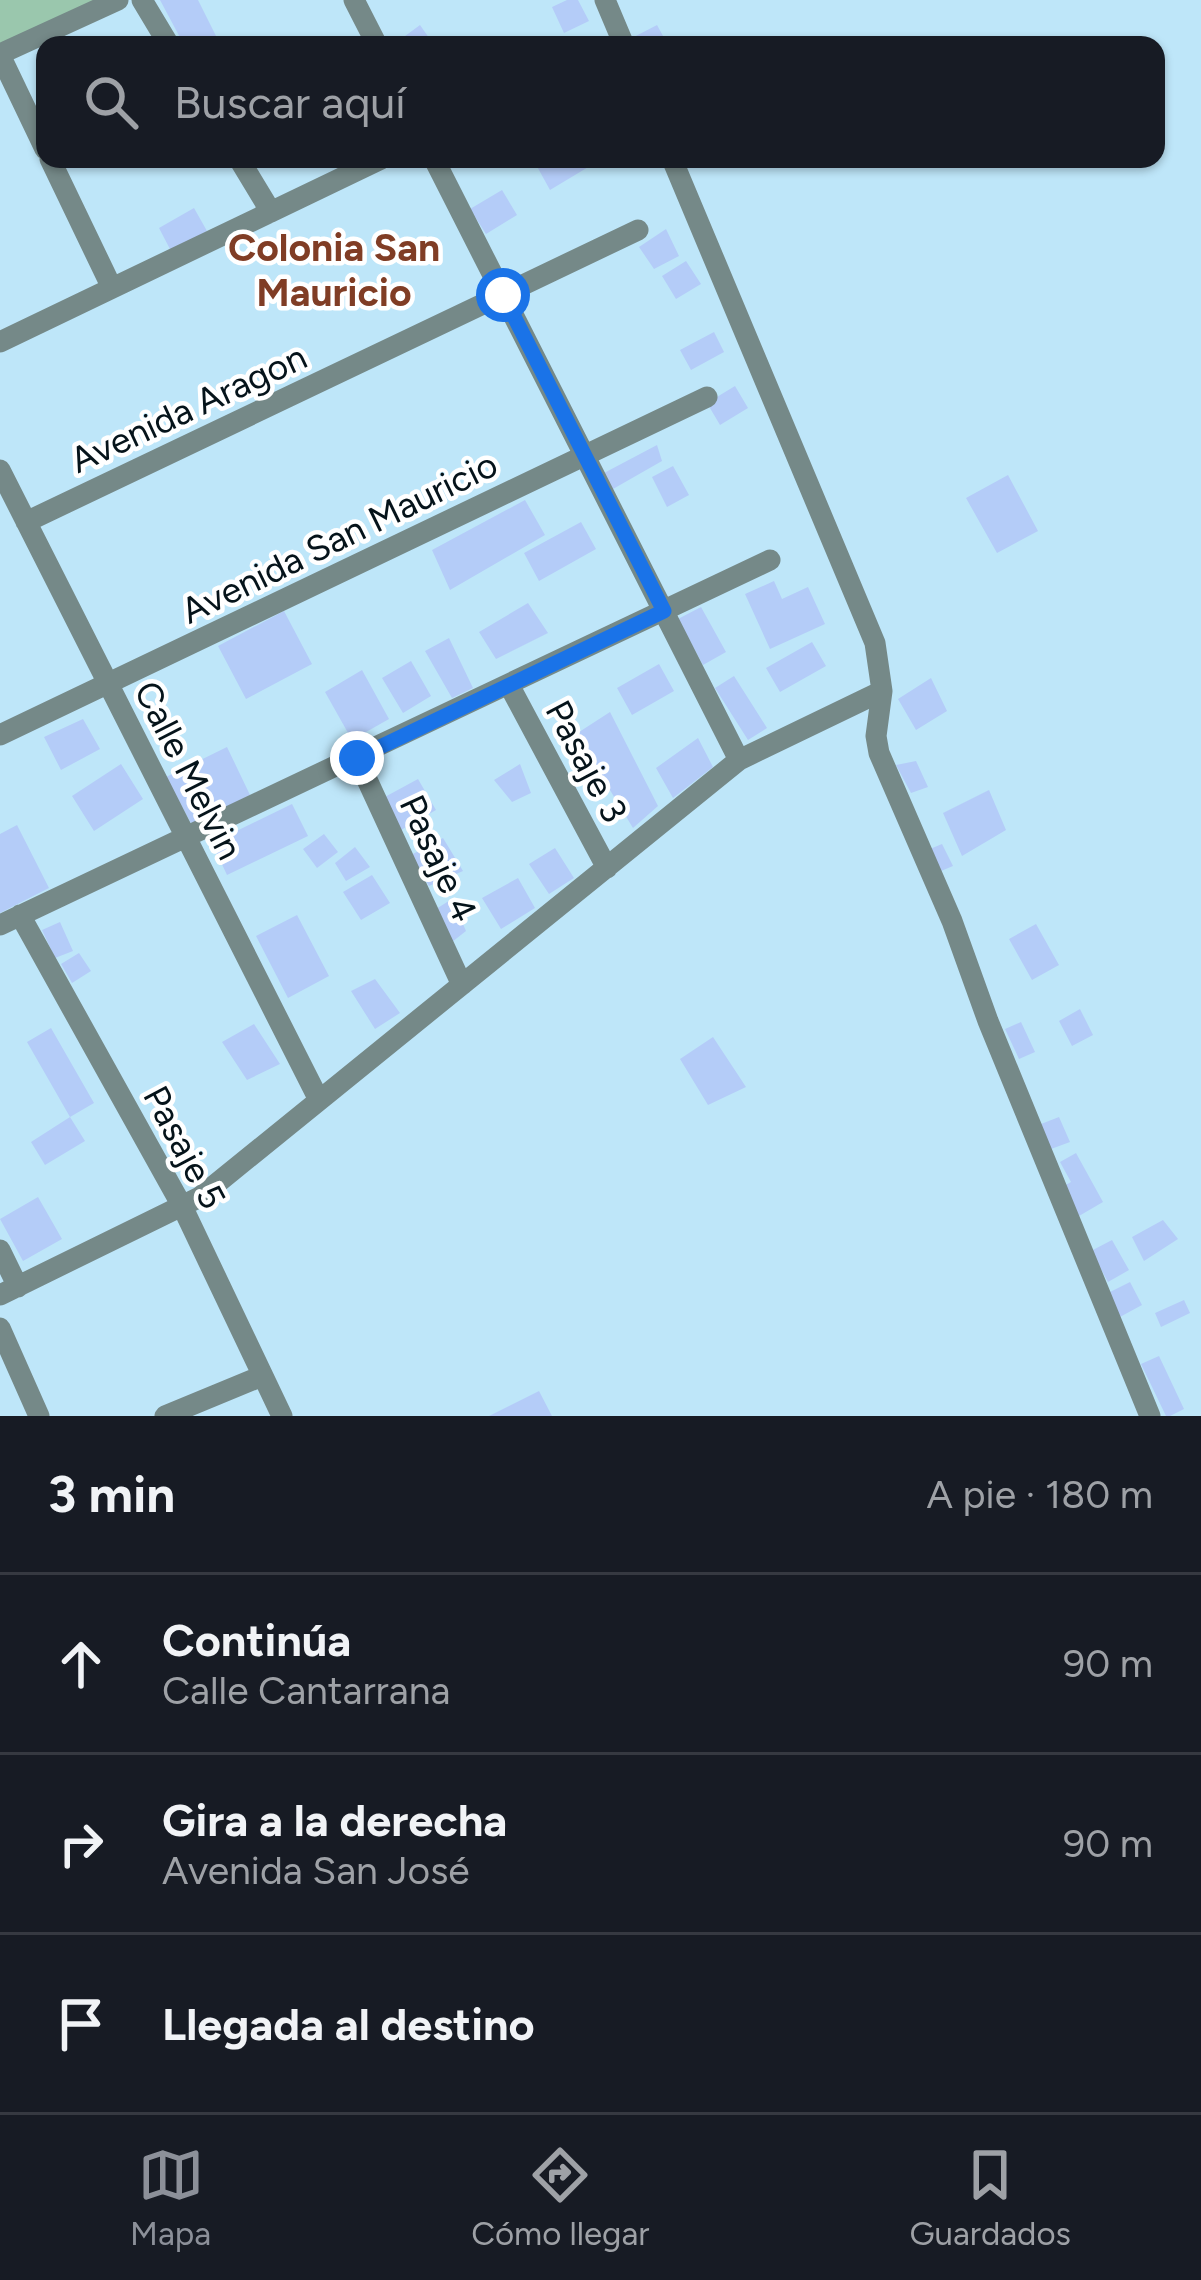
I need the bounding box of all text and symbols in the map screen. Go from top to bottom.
search box [36,36,1165,168]
icon: search [78,69,144,135]
text: Buscar aquí [174,75,406,129]
district label: Colonia San Mauricio [228,224,440,316]
route start [476,268,530,322]
street label: Avenida Aragon [63,335,313,482]
street label: Avenida San Mauricio [174,442,504,633]
street label: Calle Melvin [125,674,252,866]
street label: Pasaje 3 [537,693,636,830]
route end [330,731,384,785]
street label: Pasaje 4 [391,788,486,928]
street label: Pasaje 5 [134,1078,235,1216]
text: 3 min [48,1464,175,1525]
text: A pie · 180 m [927,1471,1153,1518]
text: Continúa [162,1613,351,1667]
icon: ahead [48,1631,114,1697]
text: 90 m [1063,1640,1153,1687]
text: Calle Cantarrana [162,1667,450,1714]
text: Gira a la derecha [162,1793,507,1847]
icon: right [48,1811,114,1877]
text: 90 m [1063,1820,1153,1867]
text: Avenida San José [162,1847,470,1894]
icon: arrive [48,1991,114,2057]
text: Llegada al destino [162,1997,535,2051]
tab: Mapa [130,2142,211,2253]
tab: Cómo llegar [471,2142,649,2253]
tab: Guardados [909,2142,1071,2253]

